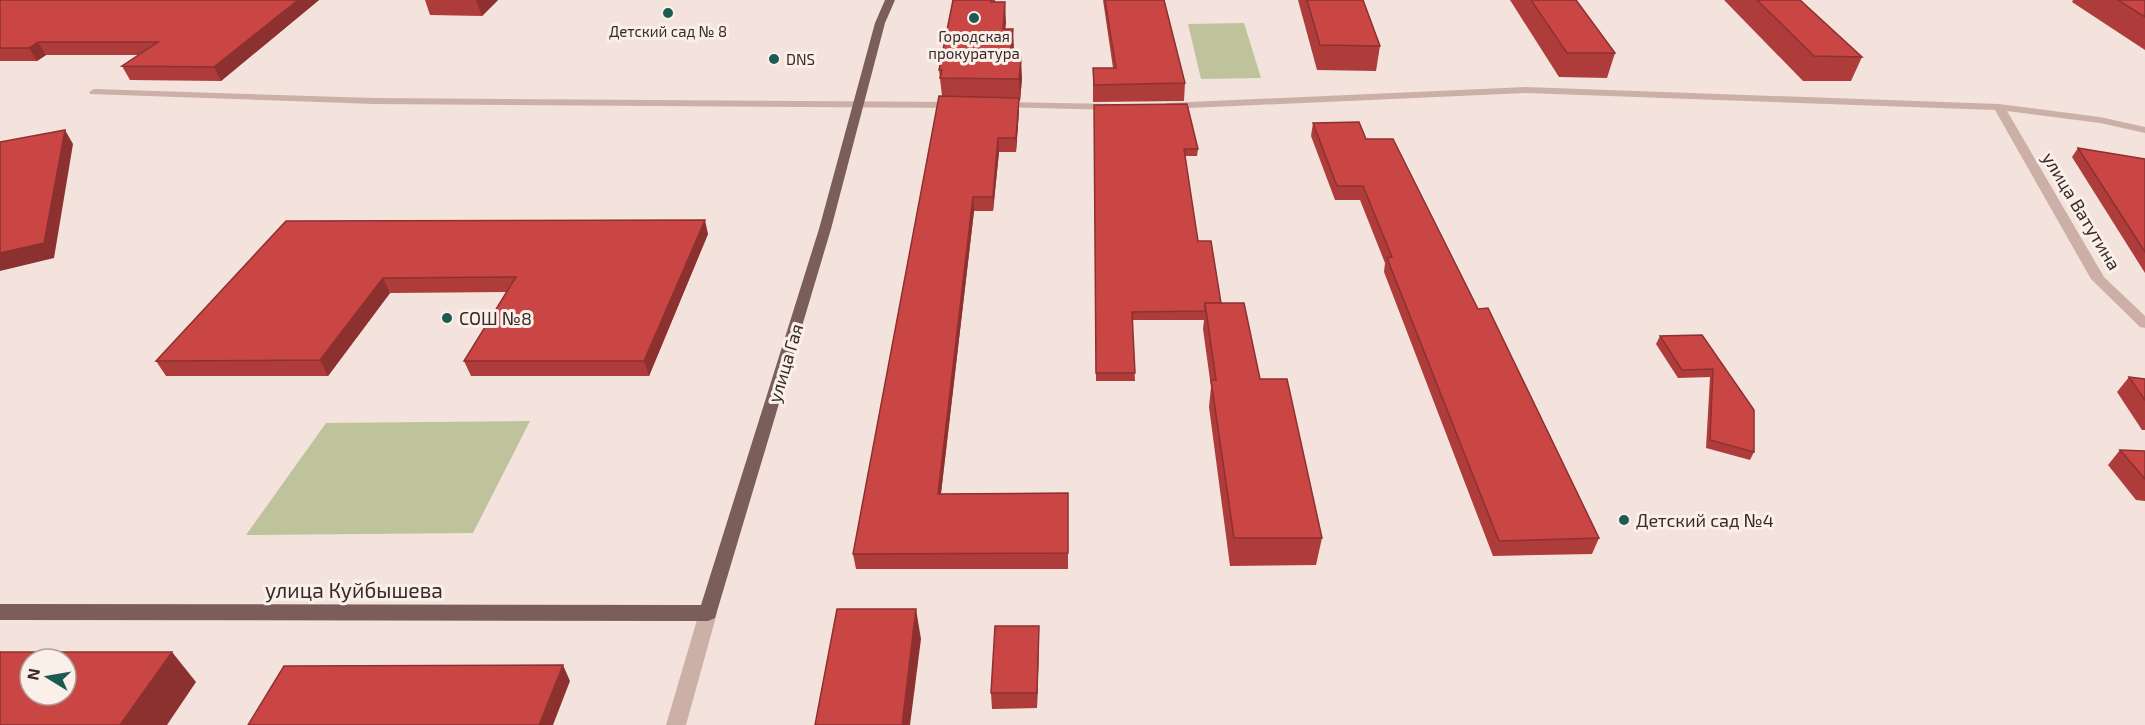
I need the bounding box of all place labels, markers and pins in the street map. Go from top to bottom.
marker: Детский сад № 8 [661,6,675,20]
marker: Городская прокуратура [967,11,981,25]
place label: Детский сад № 8 [609,22,727,40]
place label: Городская прокуратура [928,27,1020,63]
place label: DNS [786,50,815,68]
marker: DNS [767,52,781,66]
place label: СОШ №8 [459,307,532,329]
marker: СОШ №8 [440,311,454,325]
place label: Детский сад №4 [1636,509,1774,531]
marker: Детский сад №4 [1617,513,1631,527]

